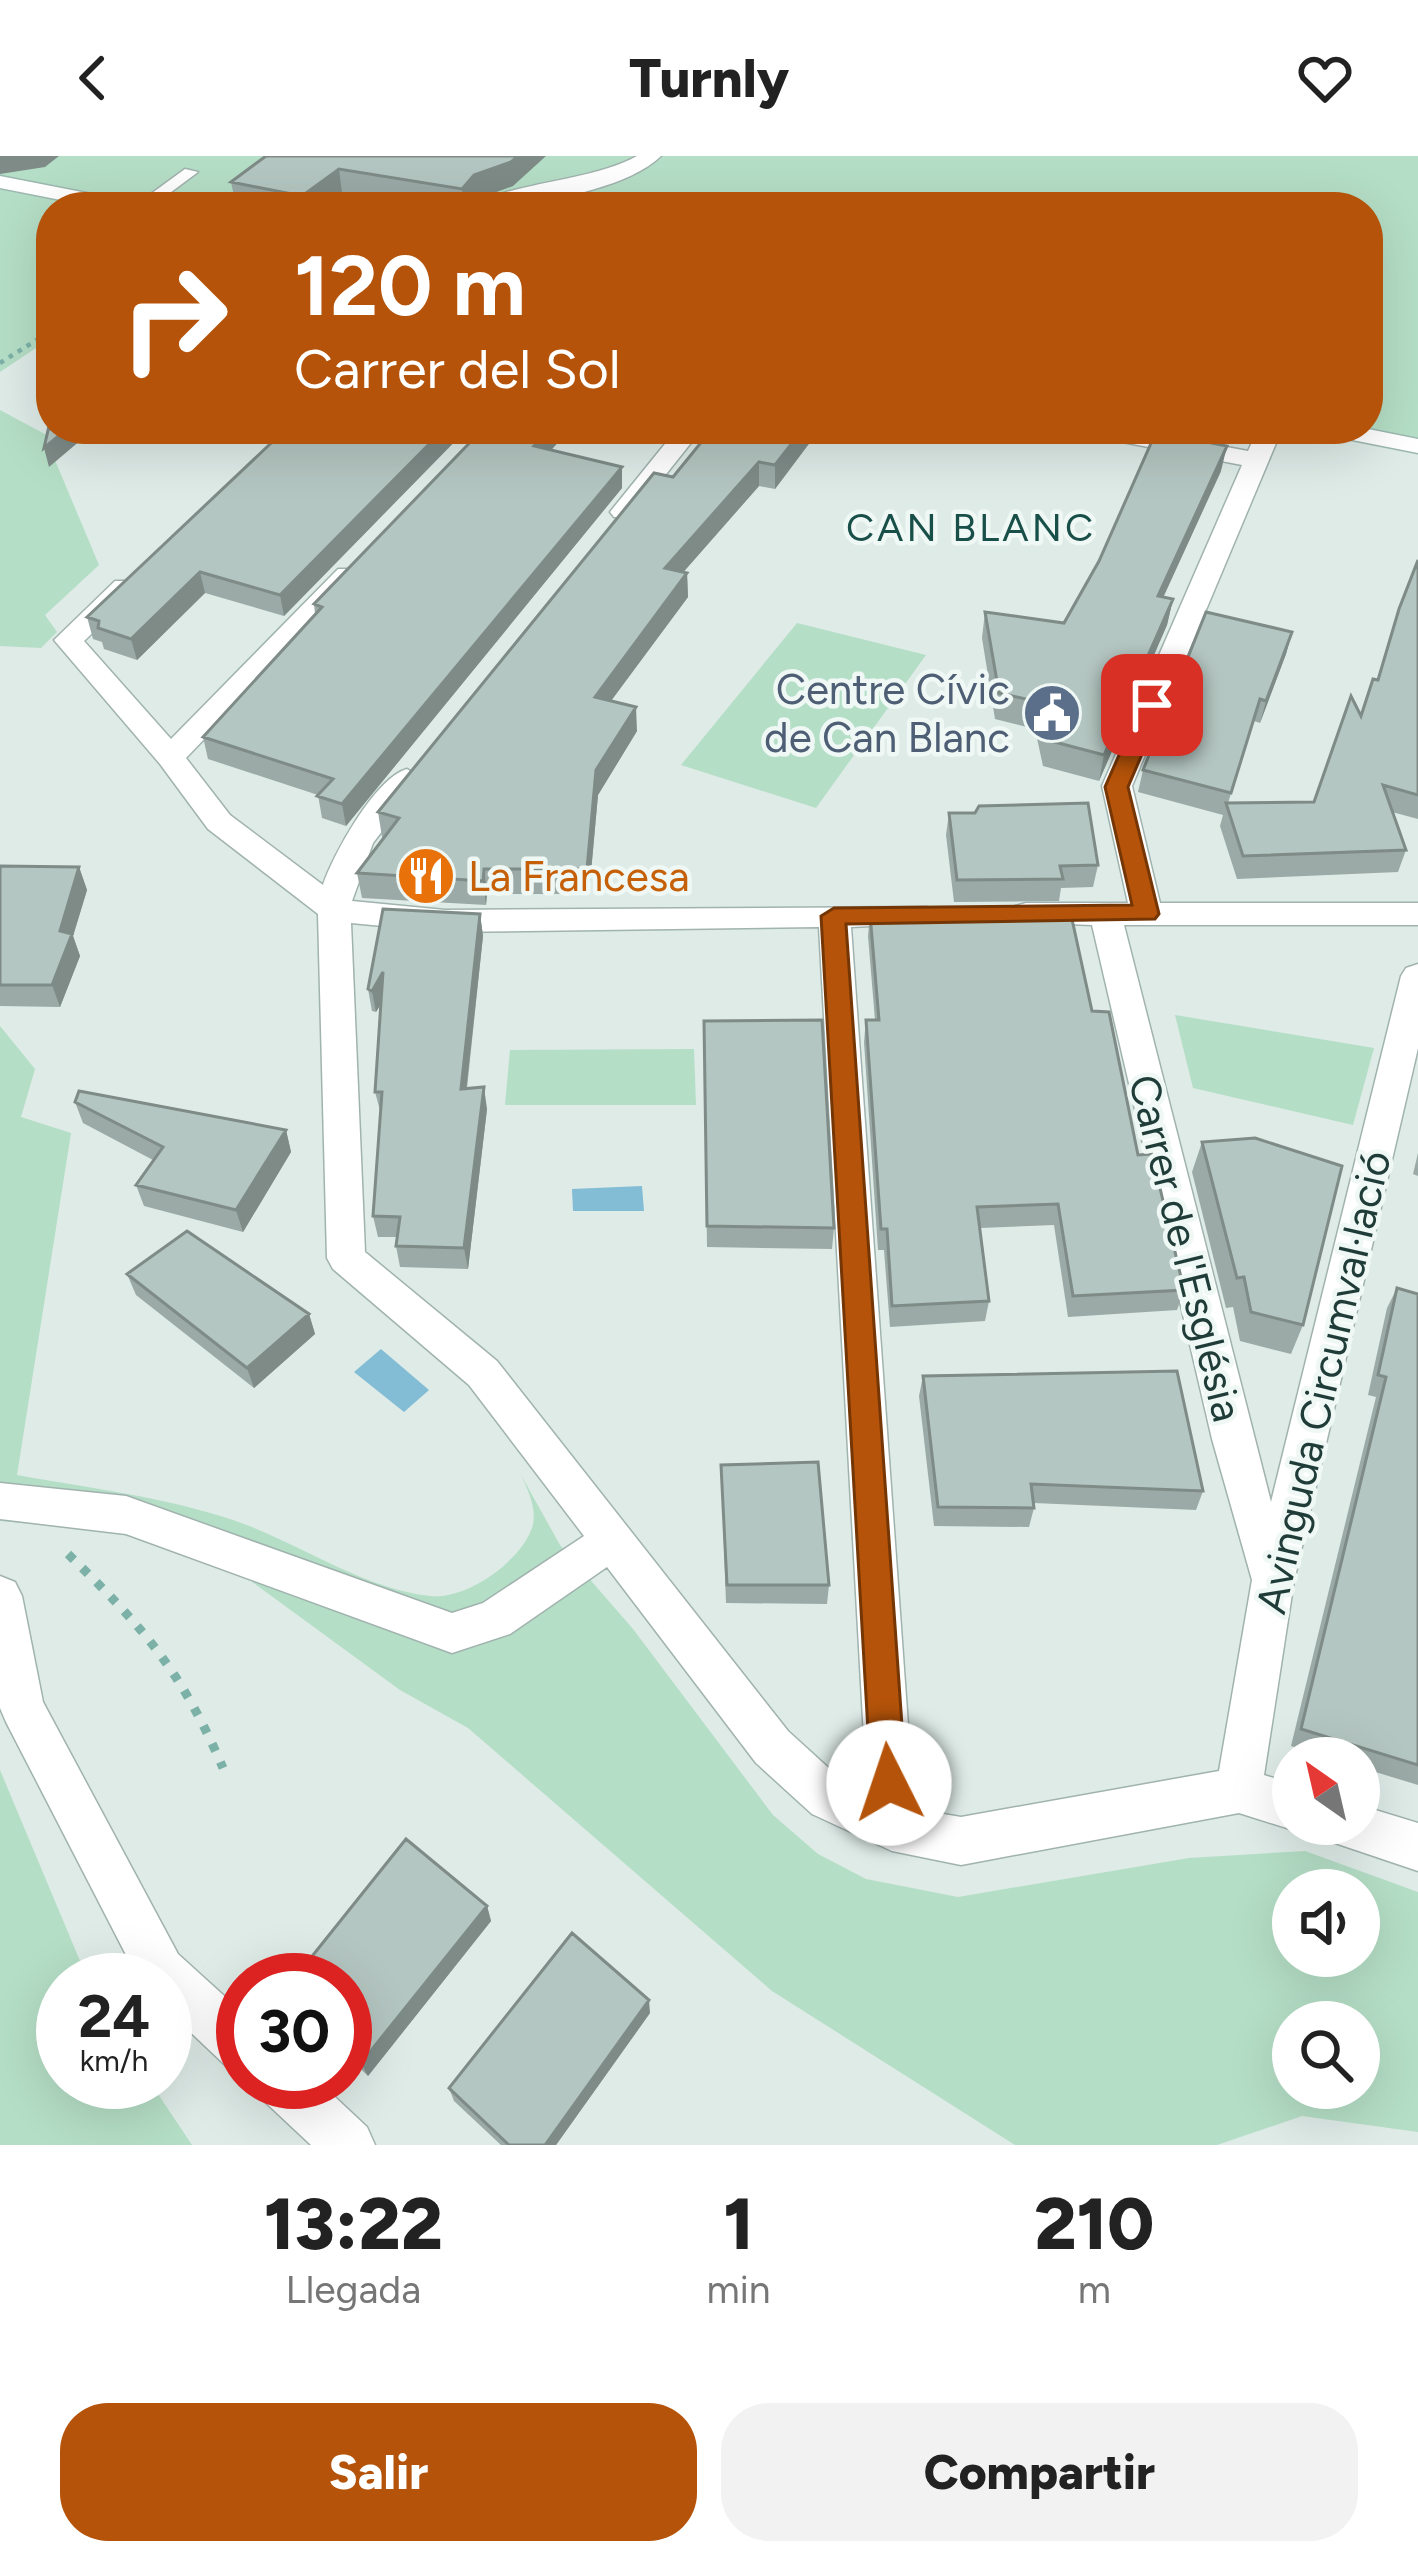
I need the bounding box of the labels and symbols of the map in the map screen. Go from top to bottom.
district label: CAN BLANC [846,504,1096,551]
pin [1101,654,1203,756]
place label: Centre Cívic de Can Blanc [764,664,1010,763]
public building icon: Centre Cívic de Can Blanc [1021,682,1083,744]
restaurant icon: La Francesa [395,845,457,907]
place label: La Francesa [468,851,690,902]
street label: Carrer de l'Església [1118,1070,1253,1427]
street label: Avinguda Circumval·lació [1245,1146,1402,1619]
position arrow [826,1720,952,1846]
north arrow [1272,1737,1380,1845]
speed limit sign: 30 [216,1953,372,2109]

